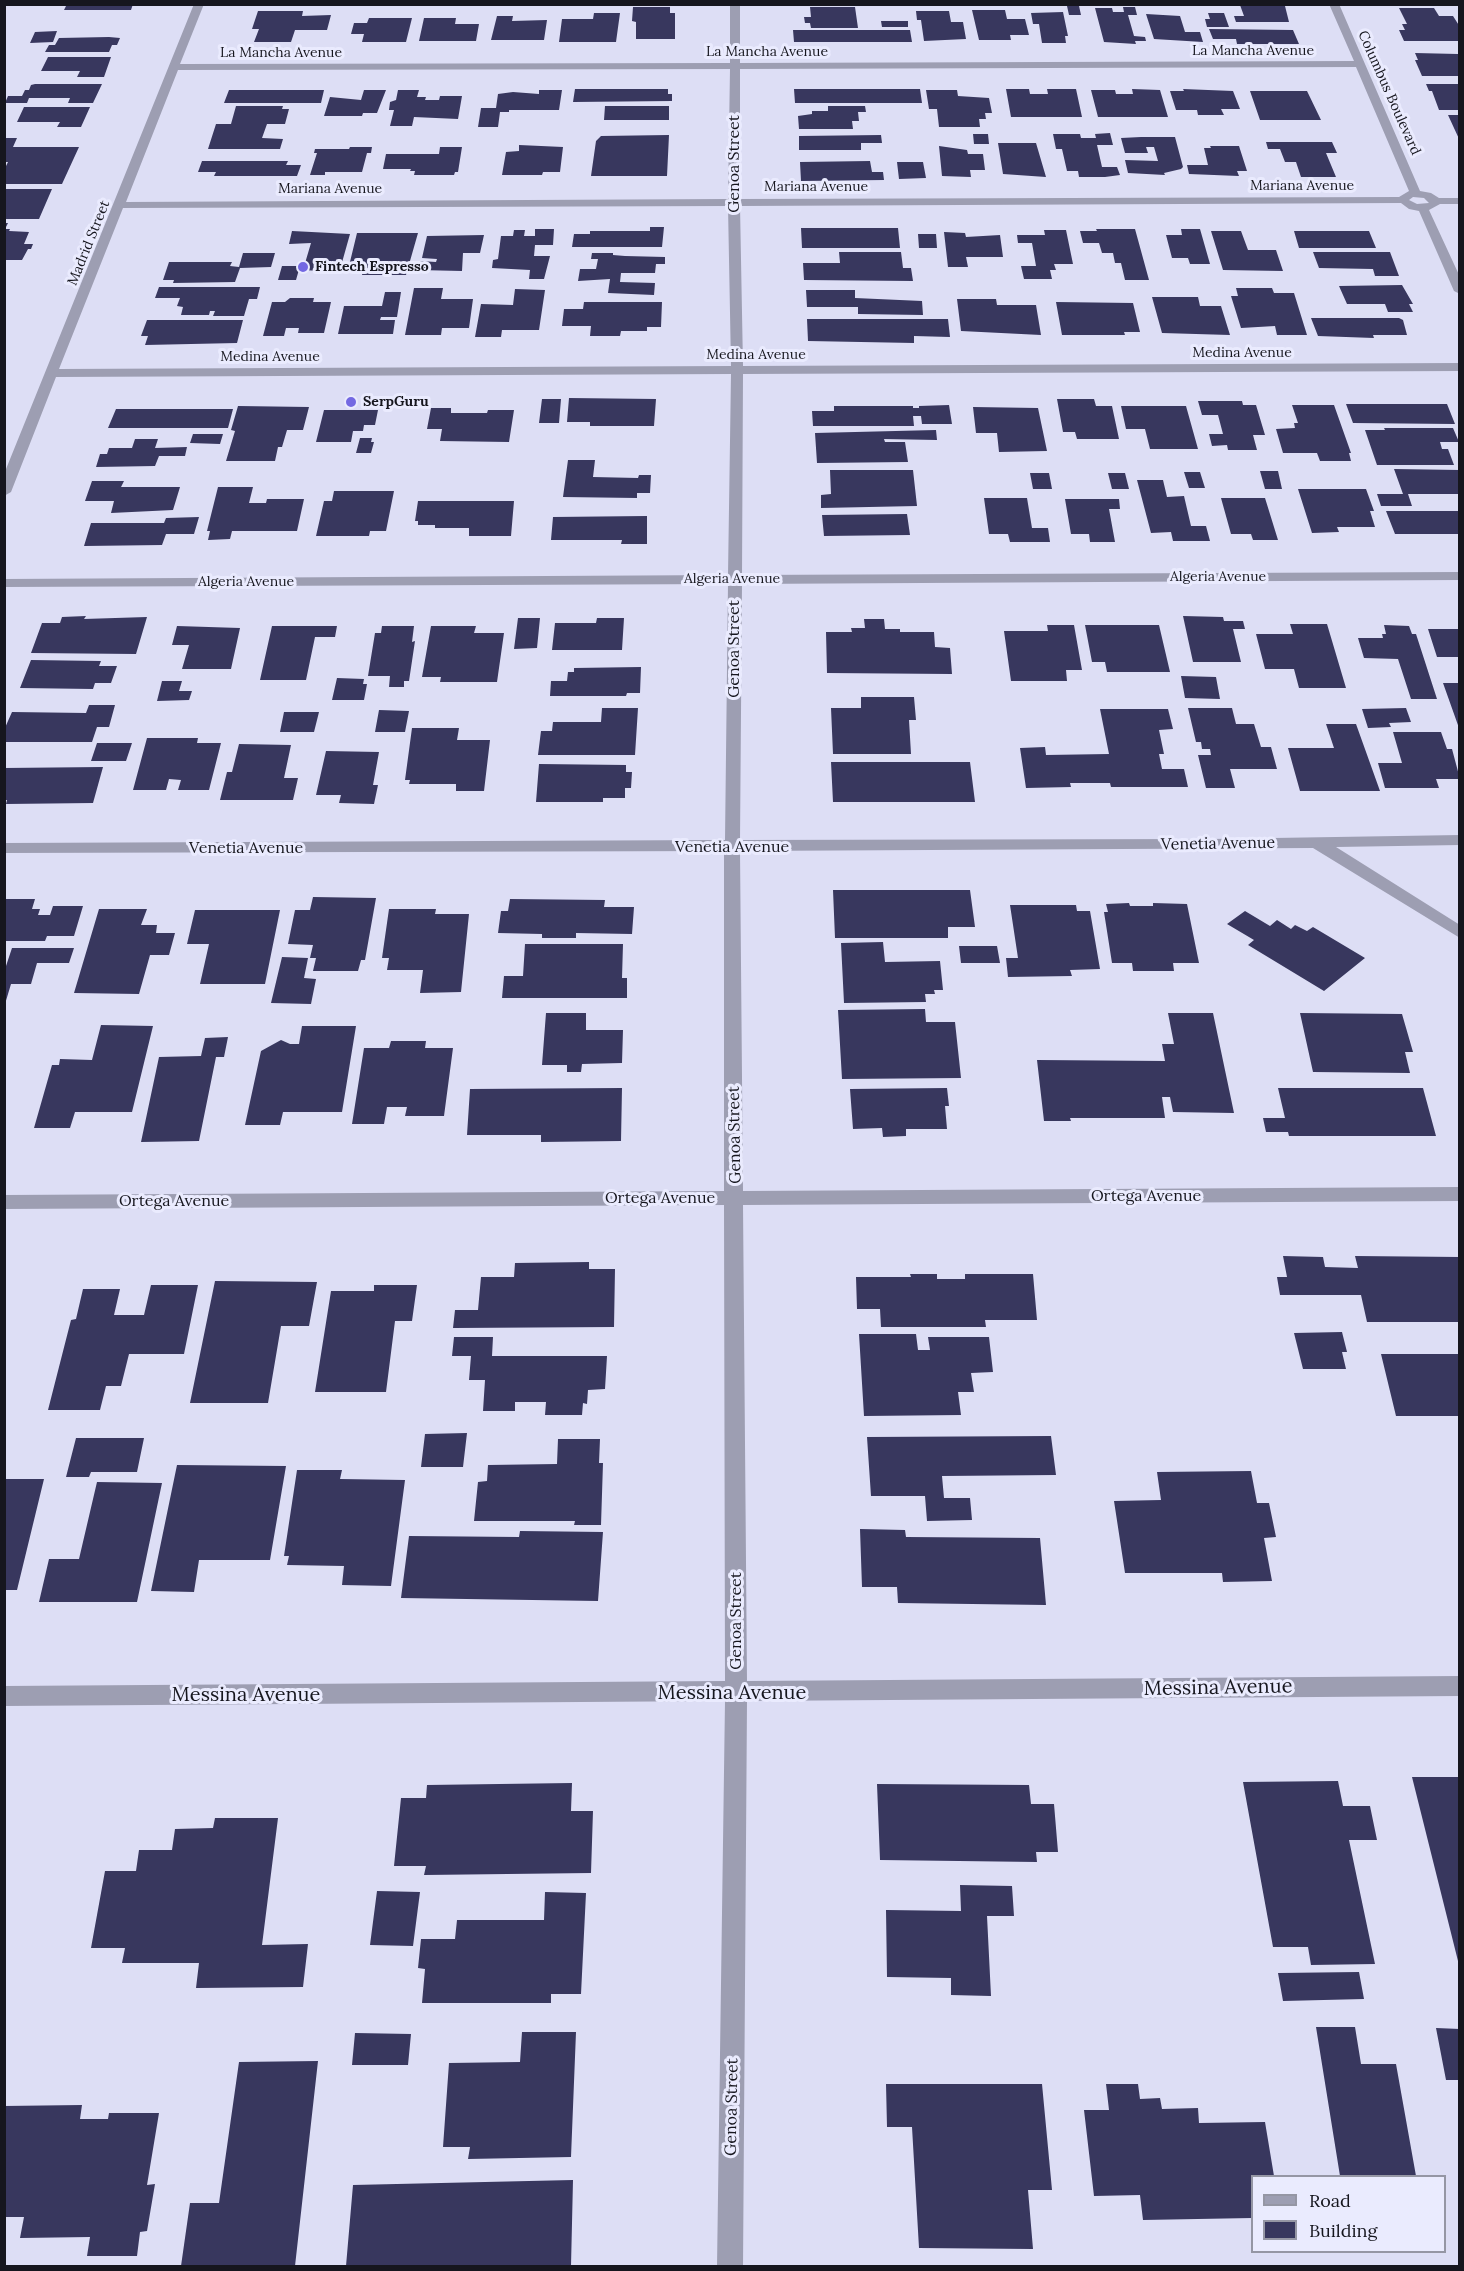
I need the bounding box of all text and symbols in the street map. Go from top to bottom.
street label: Columbus Boulevard [1354,28,1424,158]
street label: La Mancha Avenue [1192,43,1314,59]
street label: La Mancha Avenue [706,44,828,60]
street label: La Mancha Avenue [220,45,342,61]
street label: Genoa Street [724,115,744,213]
street label: Mariana Avenue [1250,178,1354,194]
street label: Mariana Avenue [764,179,868,195]
street label: Mariana Avenue [278,181,382,197]
street label: Madrid Street [64,198,114,288]
place label: Fintech Espresso [315,259,429,275]
marker: Fintech Espresso [296,260,310,274]
street label: Medina Avenue [1192,345,1292,361]
street label: Medina Avenue [706,347,806,363]
street label: Medina Avenue [220,349,320,365]
place label: SerpGuru [363,394,429,410]
marker: SerpGuru [344,395,358,409]
street label: Algeria Avenue [1170,569,1266,585]
street label: Algeria Avenue [684,571,780,587]
street label: Algeria Avenue [198,574,294,590]
street label: Genoa Street [724,600,744,698]
street label: Venetia Avenue [1161,833,1275,855]
street label: Venetia Avenue [675,837,789,857]
street label: Venetia Avenue [189,838,303,858]
street label: Genoa Street [725,1086,745,1184]
street label: Ortega Avenue [1091,1186,1201,1206]
street label: Ortega Avenue [605,1188,715,1208]
street label: Ortega Avenue [119,1191,229,1211]
street label: Genoa Street [726,1572,746,1670]
street label: Messina Avenue [1143,1675,1293,1701]
street label: Messina Avenue [658,1681,806,1705]
street label: Messina Avenue [172,1683,320,1707]
street label: Genoa Street [722,2058,742,2156]
legend [1251,2175,1446,2253]
text: Road [1309,2189,1351,2212]
text: Building [1309,2219,1377,2242]

